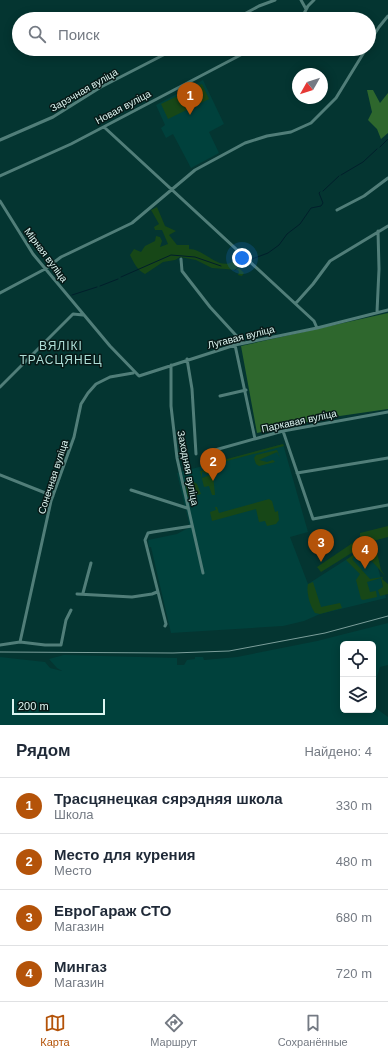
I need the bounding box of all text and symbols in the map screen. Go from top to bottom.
search box [12,12,376,56]
icon: search [26,23,48,45]
text: Поиск [58,26,100,43]
street label: Зарэчная вуліца [48,66,120,114]
north arrow [292,68,328,104]
pin: 1 [177,82,203,115]
street label: Новая вуліца [94,88,153,126]
street label: Мірная вуліца [22,226,70,284]
your location [232,248,252,268]
street label: Лугавая вуліца [206,323,276,351]
district label: ВЯЛІКІ ТРАСЦЯНЕЦ [19,339,103,367]
street label: Паркавая вуліца [260,408,338,434]
street label: Заходняя вуліца [175,430,201,507]
street label: Сонечная вуліца [36,438,70,515]
pin: 2 [200,448,226,481]
pin: 3 [308,529,334,562]
pin: 4 [352,536,378,569]
map controls [340,641,376,713]
button: locate [340,641,376,677]
button: layers [340,677,376,713]
scale bar [12,697,105,716]
text: 200 m [18,700,49,712]
text: Рядом [16,741,71,760]
text: Найдено: 4 [304,744,372,759]
text: Трасцянецкая сярэдняя школа [54,790,283,807]
text: 1 [25,798,33,813]
text: 330 m [336,798,372,813]
text: Школа [54,807,94,822]
text: Место для курения [54,846,196,863]
text: 2 [25,854,33,869]
text: 480 m [336,854,372,869]
text: Место [54,863,92,878]
text: ЕвроГараж СТО [54,902,171,919]
text: 3 [25,910,33,925]
text: 680 m [336,910,372,925]
text: Магазин [54,919,104,934]
text: Мингаз [54,958,107,975]
text: 4 [25,966,33,981]
text: 720 m [336,966,372,981]
text: Магазин [54,975,104,990]
tab: Карта [40,1012,70,1048]
tab: Маршрут [150,1012,197,1048]
tab: Сохранённые [278,1012,348,1048]

